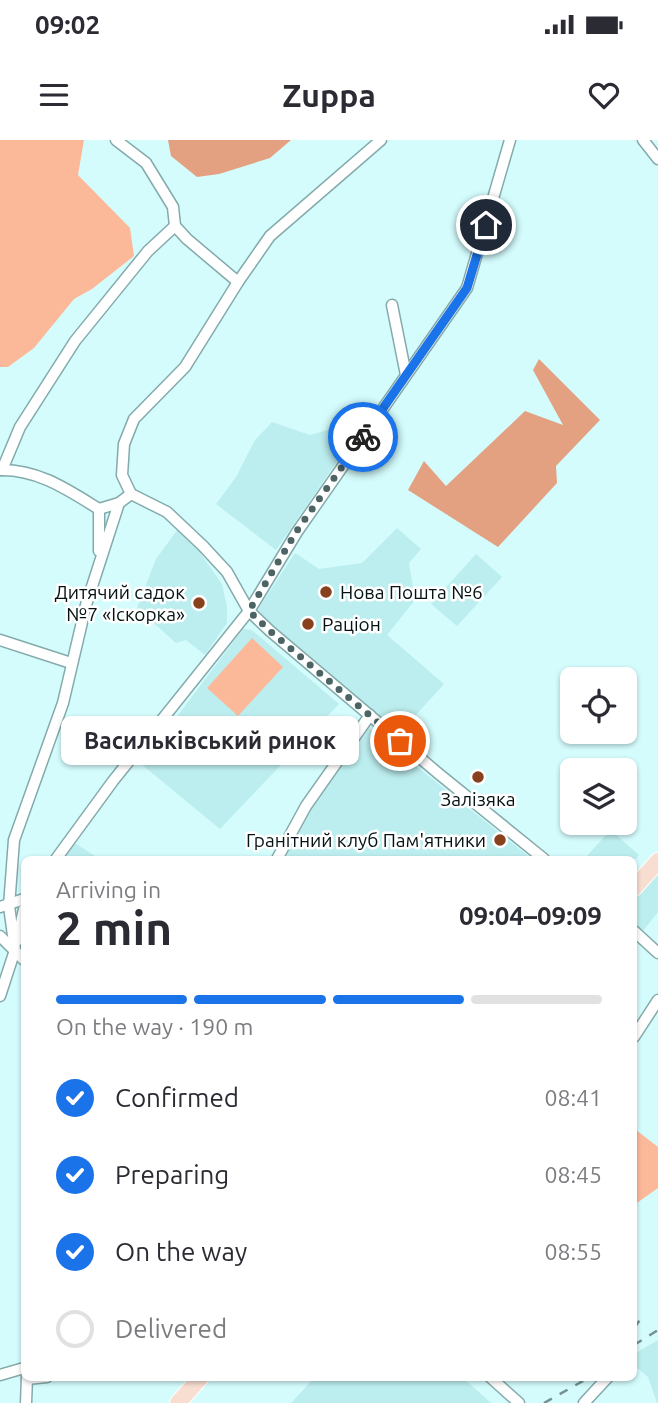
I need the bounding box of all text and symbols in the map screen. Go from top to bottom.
text: 09:02 [35,10,100,39]
icon: menu [35,76,73,114]
icon: heart [585,76,623,114]
text: Zuppa [282,77,376,113]
pin [456,195,516,255]
icon: home [467,206,505,244]
courier [328,402,398,472]
icon: bike [344,418,382,456]
place label: Дитячий садок №7 «Іскорка» [54,581,185,625]
place label: Нова Пошта №6 [340,581,483,603]
marker: Нова Пошта №6 [318,584,334,600]
marker: Дитячий садок №7 «Іскорка» [191,595,207,611]
place label: Раціон [322,613,381,635]
marker: Раціон [300,616,316,632]
map controls [560,667,637,835]
button: locate [560,667,637,744]
pin [370,711,430,771]
callout: Васильківський ринок [61,716,358,766]
icon: bag [381,722,419,760]
text: Васильківський ринок [84,728,336,753]
button: layers [560,758,637,835]
marker: Залізяка [470,769,486,785]
place label: Залізяка [440,788,516,810]
place label: Гранітний клуб Пам'ятники [246,829,486,851]
marker: Гранітний клуб Пам'ятники [492,832,508,848]
text: Arriving in [56,877,161,902]
text: 09:04–09:09 [459,901,602,930]
text: 2 min [56,902,172,954]
text: On the way · 190 m [56,1014,253,1039]
icon: check [56,1079,94,1117]
text: Confirmed [115,1083,239,1112]
text: 08:41 [544,1085,602,1110]
icon: check [56,1156,94,1194]
text: Preparing [115,1160,229,1189]
text: 08:45 [544,1162,602,1187]
icon: check [56,1233,94,1271]
text: On the way [115,1237,247,1266]
text: 08:55 [544,1239,602,1264]
text: Delivered [115,1314,227,1343]

